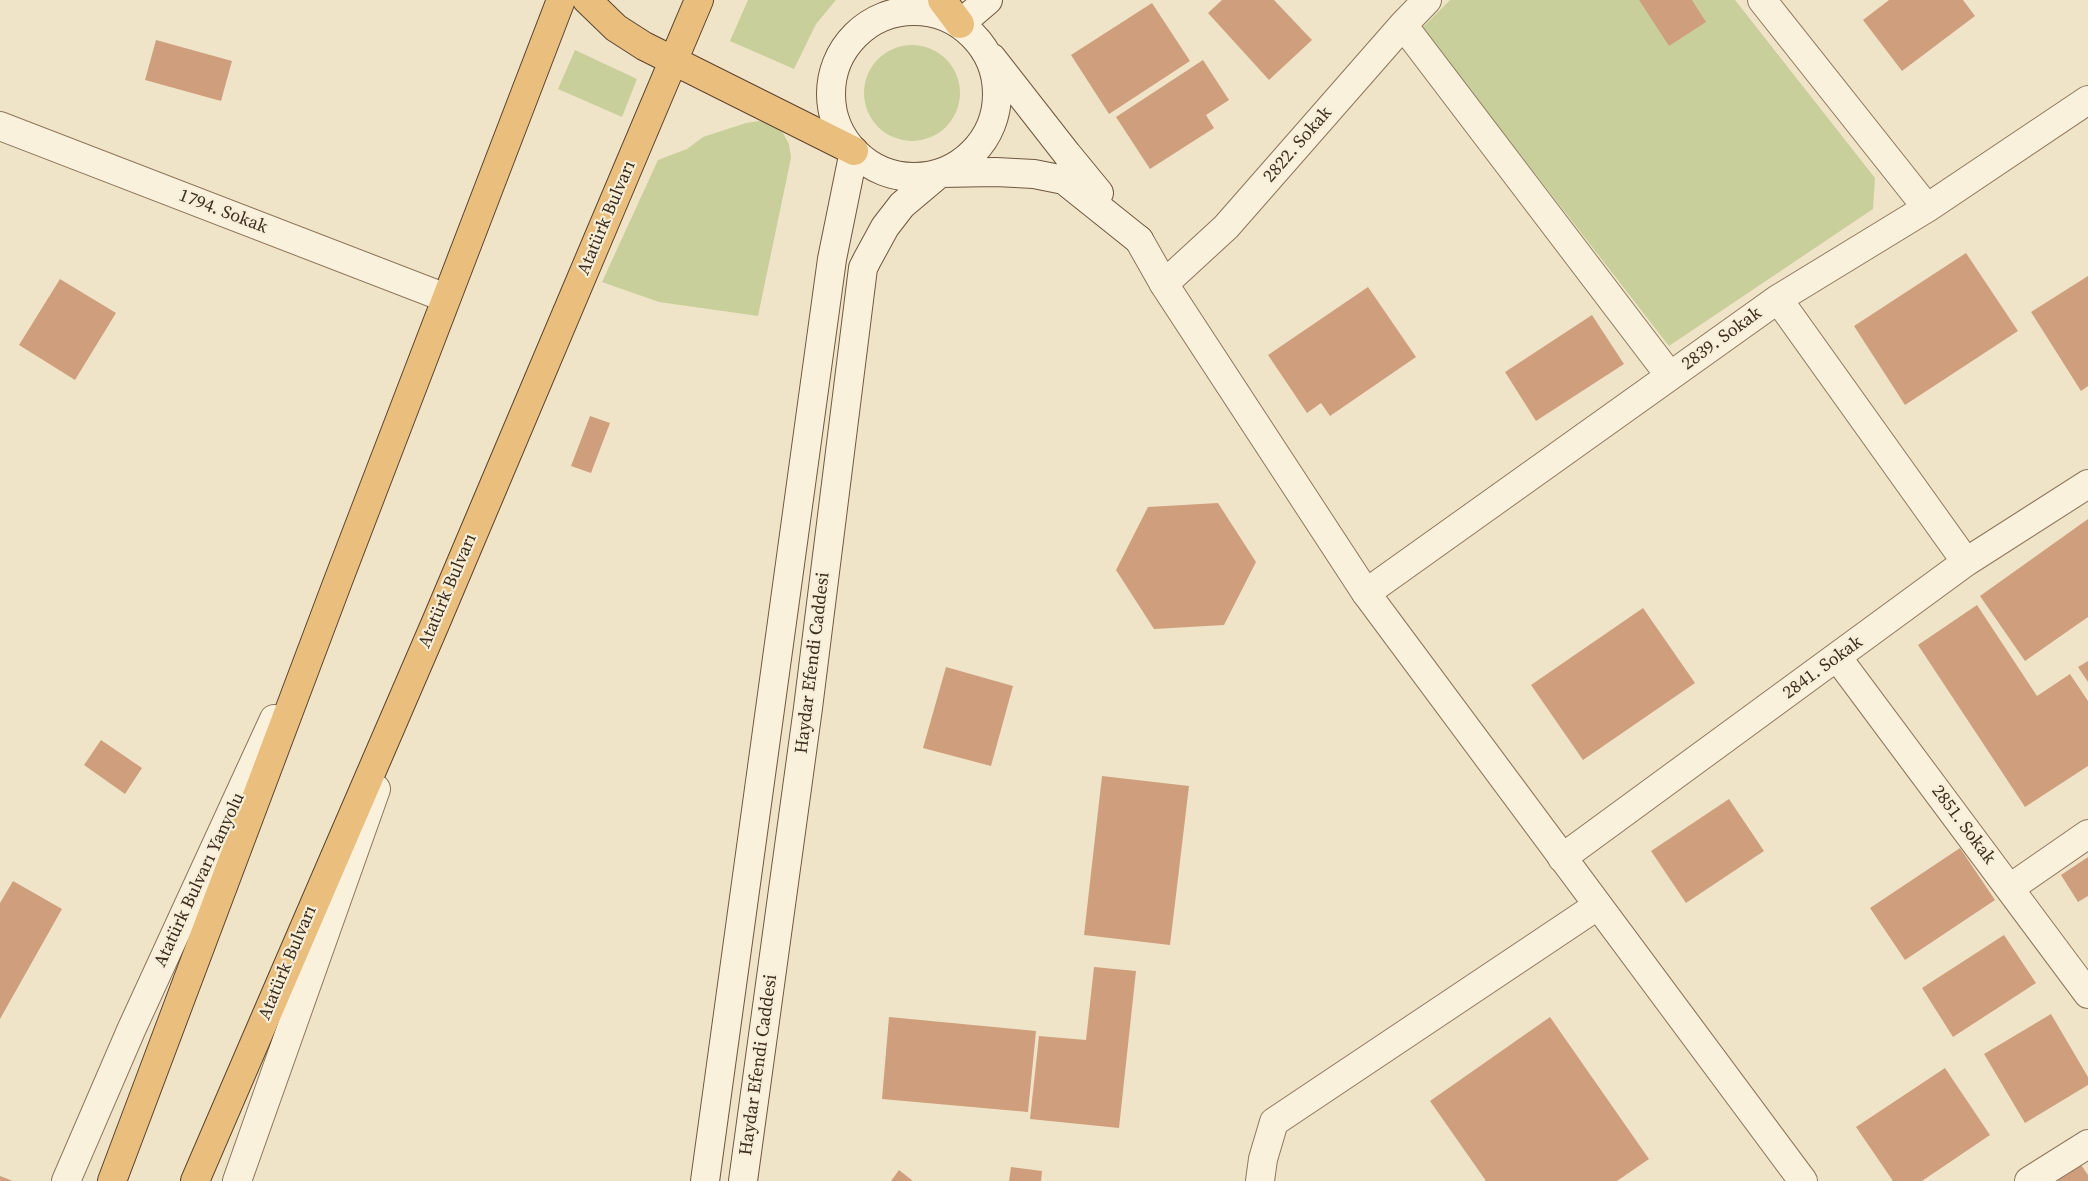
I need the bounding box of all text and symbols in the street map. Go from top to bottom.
street label: 2822. Sokak [1259,103,1337,187]
street label: Atatürk Bulvarı [573,158,641,278]
street label: 1794. Sokak [176,185,270,239]
street label: 2839. Sokak [1678,303,1766,375]
street label: Atatürk Bulvarı [414,531,482,651]
street label: Haydar Efendi Caddesi [791,571,835,755]
street label: 2841. Sokak [1779,632,1867,704]
street label: 2851. Sokak [1926,781,2000,869]
street label: Atatürk Bulvarı Yanyolu [150,789,250,971]
street label: Atatürk Bulvarı [254,903,322,1023]
street label: Haydar Efendi Caddesi [736,973,782,1157]

